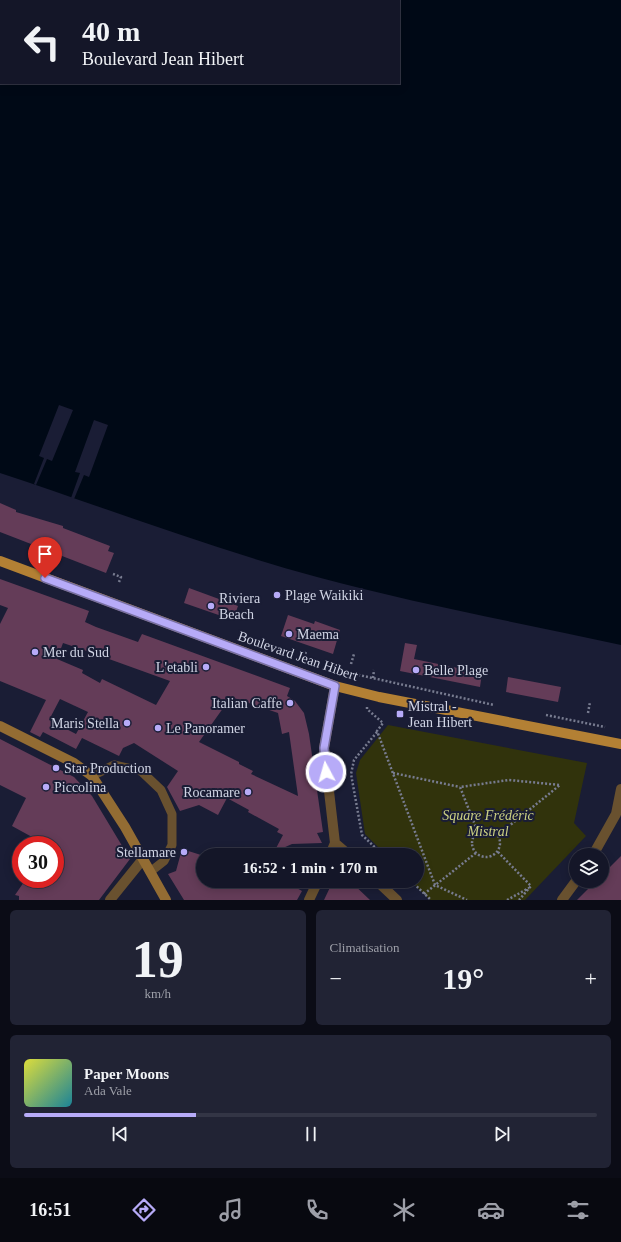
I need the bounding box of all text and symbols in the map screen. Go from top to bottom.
icon: left [16,16,68,68]
text: 40 m [82,16,140,47]
text: Boulevard Jean Hibert [82,49,244,69]
pin [28,537,62,578]
icon: arrive [34,543,56,565]
place label: Plage Waikiki [285,588,363,603]
marker: Plage Waikiki [272,590,282,600]
place label: Riviera Beach [219,591,261,622]
marker: Riviera Beach [206,601,216,611]
place label: Maema [297,627,340,642]
street label: Boulevard Jean Hibert [236,628,360,684]
marker: Maema [284,629,294,639]
place label: Mer du Sud [43,645,109,660]
marker: Mer du Sud [30,647,40,657]
place label: L'etabli [156,660,198,675]
marker: L'etabli [201,662,211,672]
place label: Belle Plage [424,663,488,678]
marker: Belle Plage [411,665,421,675]
place label: Italian Caffe [212,696,282,711]
marker: Italian Caffe [285,698,295,708]
place label: Mistral - Jean Hibert [408,699,472,730]
marker: Mistral - Jean Hibert [395,709,405,719]
place label: Maris Stella [51,716,120,731]
marker: Maris Stella [122,718,132,728]
place label: Le Panoramer [166,721,245,736]
marker: Le Panoramer [153,723,163,733]
position arrow [305,751,347,793]
place label: Star Production [64,761,152,776]
marker: Star Production [51,763,61,773]
place label: Piccolina [54,780,107,795]
marker: Piccolina [41,782,51,792]
place label: Rocamare [183,785,240,800]
marker: Rocamare [243,787,253,797]
park label: Square Frédéric Mistral [442,808,535,839]
speed limit sign: 30 [12,836,64,888]
place label: Stellamare [116,845,176,860]
marker: Stellamare [179,847,189,857]
map controls [569,848,609,888]
button: layers [569,848,609,888]
text: 16:52 · 1 min · 170 m [243,860,378,876]
text: 19 [132,931,184,988]
text: Climatisation [330,940,400,955]
text: 19° [442,962,484,995]
text: − [330,966,342,991]
text: + [585,966,597,991]
text: km/h [144,986,171,1001]
text: Paper Moons [84,1066,169,1082]
text: Ada Vale [84,1083,132,1098]
icon: previous [109,1123,131,1145]
icon: pause [300,1123,322,1145]
icon: next [491,1123,513,1145]
icon: directions [130,1196,158,1224]
icon: music [217,1196,245,1224]
icon: phone [303,1196,331,1224]
icon: climate [390,1196,418,1224]
icon: car [477,1196,505,1224]
icon: filters [564,1196,592,1224]
text: 16:51 [29,1200,71,1220]

